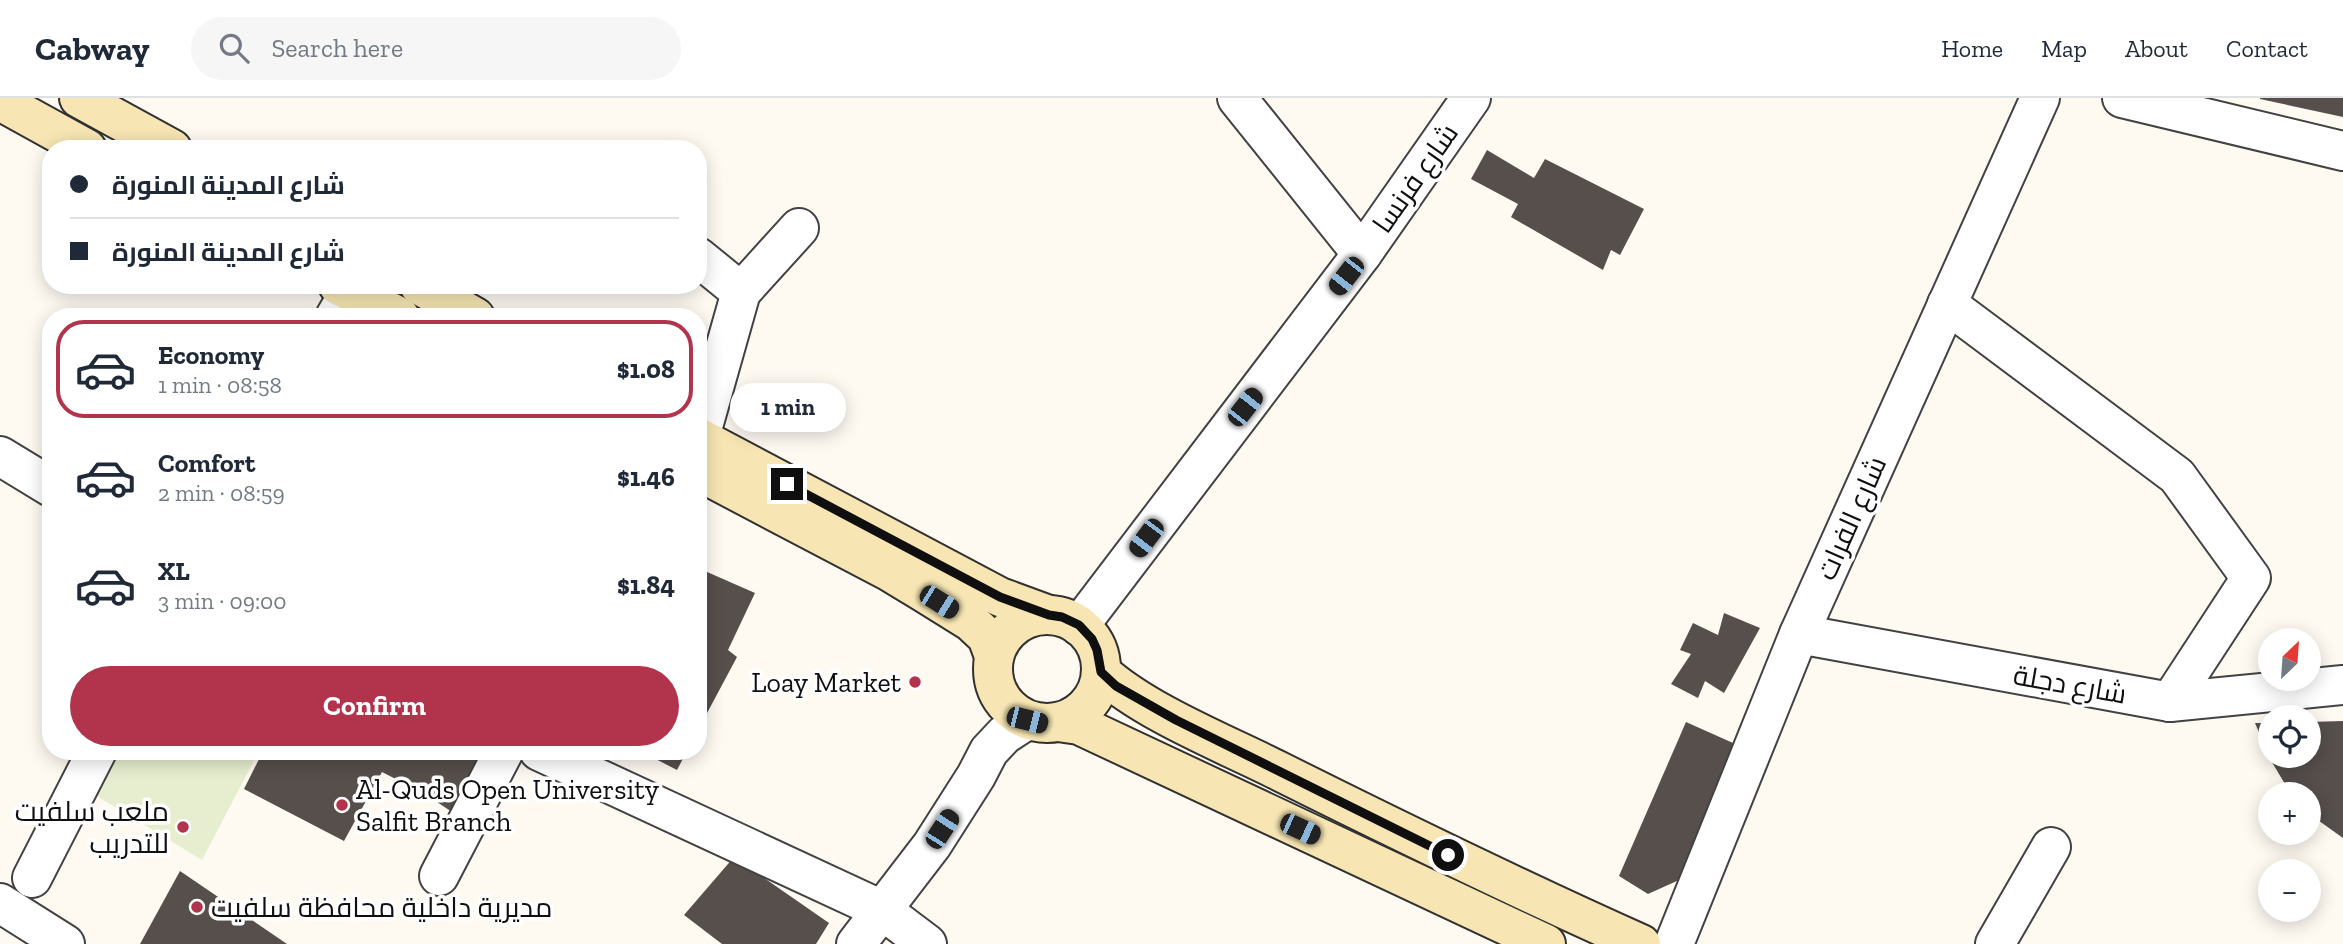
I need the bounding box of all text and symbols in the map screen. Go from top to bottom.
search box [191,17,681,80]
text: Cabway [35,29,149,68]
icon: search [215,29,253,67]
text: Search here [271,32,403,64]
text: Home [1941,34,2003,63]
text: Map [2041,34,2087,63]
text: About [2125,34,2188,63]
text: Contact [2226,34,2308,63]
street label: شارع فرنسا [1366,117,1467,240]
text: شارع المدينة المنورة [112,169,345,201]
text: شارع المدينة المنورة [112,236,345,268]
car [1325,253,1368,299]
icon: car [74,338,137,401]
text: Economy [158,339,264,371]
text: $1.08 [617,353,675,385]
text: 1 min · 08:58 [158,371,282,399]
callout: 1 min [729,382,845,432]
car [1224,384,1267,430]
text: 1 min [761,393,815,421]
icon: car [74,446,137,509]
text: Comfort [158,447,255,479]
street label: شارع الفرات [1810,451,1895,586]
text: $1.46 [617,461,675,493]
route end [771,468,803,500]
text: 2 min · 08:59 [158,479,285,507]
car [1125,515,1168,561]
icon: car [74,554,137,617]
text: XL [158,555,190,587]
text: $1.84 [617,569,675,601]
car [916,582,963,622]
text: 3 min · 09:00 [158,587,287,615]
north arrow [2258,628,2320,691]
map controls [2258,628,2321,922]
street label: شارع دجلة [2010,658,2129,713]
button: Confirm [70,666,679,746]
place label: Loay Market [751,666,902,699]
marker: Loay Market [907,674,923,690]
car [1005,705,1050,735]
button: locate [2258,705,2321,768]
place label: Al-Quds Open University Salfit Branch [356,773,660,838]
button: + [2258,782,2321,845]
place label: ملعب سلفيت للتدريب [15,795,169,860]
marker: Al-Quds Open University Salfit Branch [334,797,350,813]
car [922,806,963,852]
car [1277,811,1324,847]
marker: ملعب سلفيت للتدريب [175,819,191,835]
route start [1432,839,1464,871]
button: − [2258,859,2321,922]
place label: مديرية داخلية محافظة سلفيت [211,891,552,924]
marker: مديرية داخلية محافظة سلفيت [189,899,205,915]

